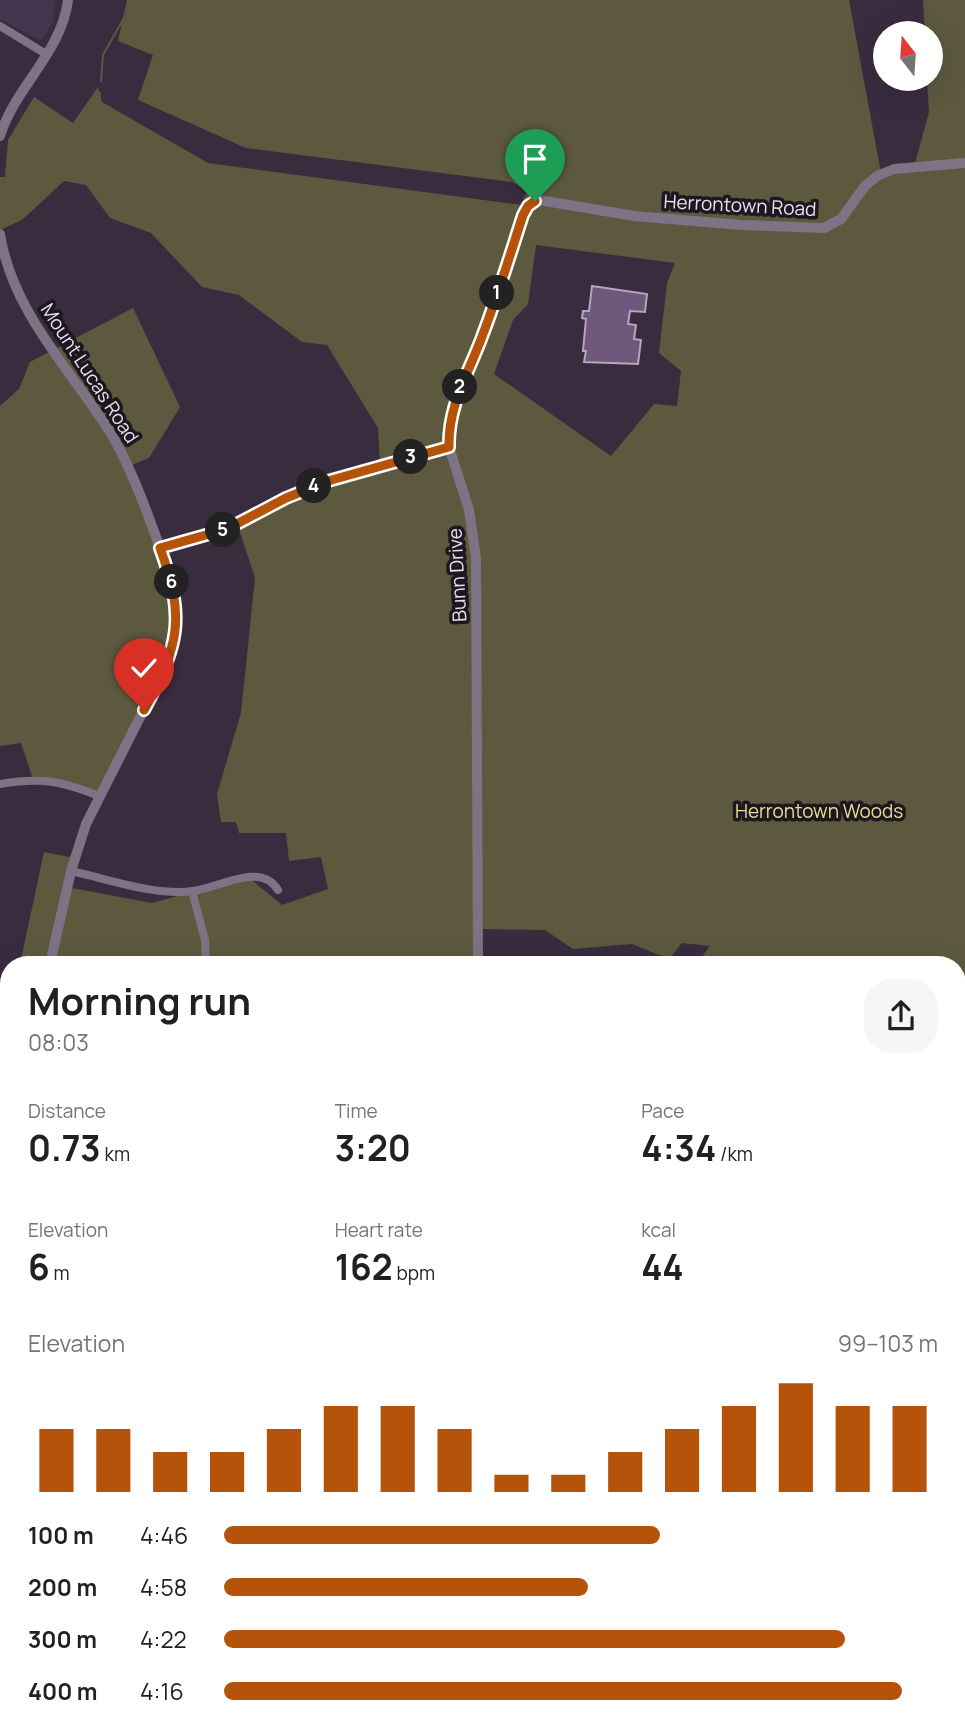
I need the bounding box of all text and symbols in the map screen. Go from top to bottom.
north arrow [873,21,943,91]
map controls [873,21,943,91]
pin [505,129,565,201]
icon: arrive [516,140,554,178]
street label: Herrontown Road [663,188,817,222]
pin: 1 [480,276,514,310]
text: 1 [492,279,501,305]
street label: Mount Lucas Road [35,298,145,448]
pin: 2 [442,370,477,404]
text: 2 [454,373,465,399]
pin: 3 [394,440,428,475]
text: 3 [405,443,416,469]
pin: 4 [296,468,332,504]
text: 4 [308,472,319,498]
pin: 5 [206,512,241,548]
text: 5 [217,516,228,542]
street label: Bunn Drive [442,528,472,622]
pin: 6 [154,564,190,600]
text: 6 [166,568,177,594]
pin [114,638,174,710]
icon: check [125,649,163,687]
park label: Herrontown Woods [735,798,903,824]
text: Morning run [28,974,251,1026]
button: share [864,979,938,1053]
text: 08:03 [28,1026,89,1058]
text: Distance [28,1098,106,1124]
text: Time [335,1098,378,1124]
text: Pace [641,1098,684,1124]
text: 0.73 [28,1124,101,1172]
text: 3:20 [335,1124,411,1172]
text: 4:34 [641,1124,716,1172]
text: km [101,1141,130,1167]
text: /km [716,1141,753,1167]
text: Elevation [28,1217,108,1243]
text: Heart rate [335,1217,423,1243]
text: kcal [641,1217,676,1243]
text: 6 [28,1243,50,1291]
text: 162 [335,1243,393,1291]
text: 44 [641,1243,684,1291]
text: m [50,1260,70,1286]
text: bpm [393,1260,435,1286]
text: Elevation [28,1327,125,1359]
text: 99–103 m [838,1327,938,1359]
text: 100 m [28,1519,94,1551]
text: 4:46 [140,1519,188,1551]
text: 200 m [28,1571,97,1603]
text: 4:58 [140,1571,187,1603]
text: 300 m [28,1623,97,1655]
text: 4:22 [140,1623,187,1655]
text: 400 m [28,1675,98,1707]
text: 4:16 [140,1675,184,1707]

